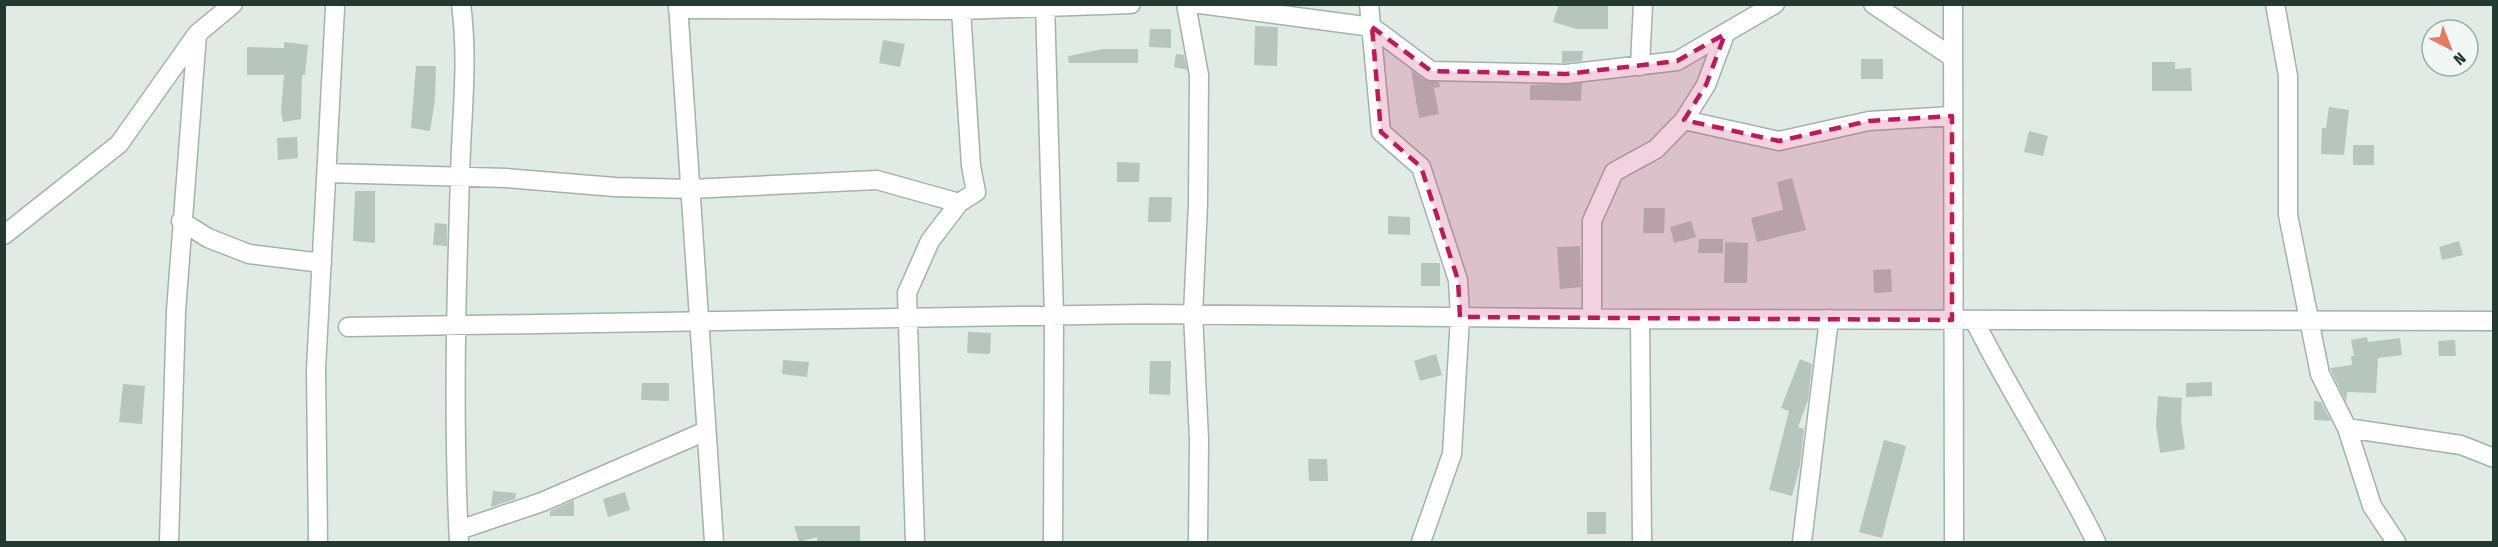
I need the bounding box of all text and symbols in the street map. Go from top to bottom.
north arrow [2420,18,2480,78]
text: N [2450,49,2470,69]

